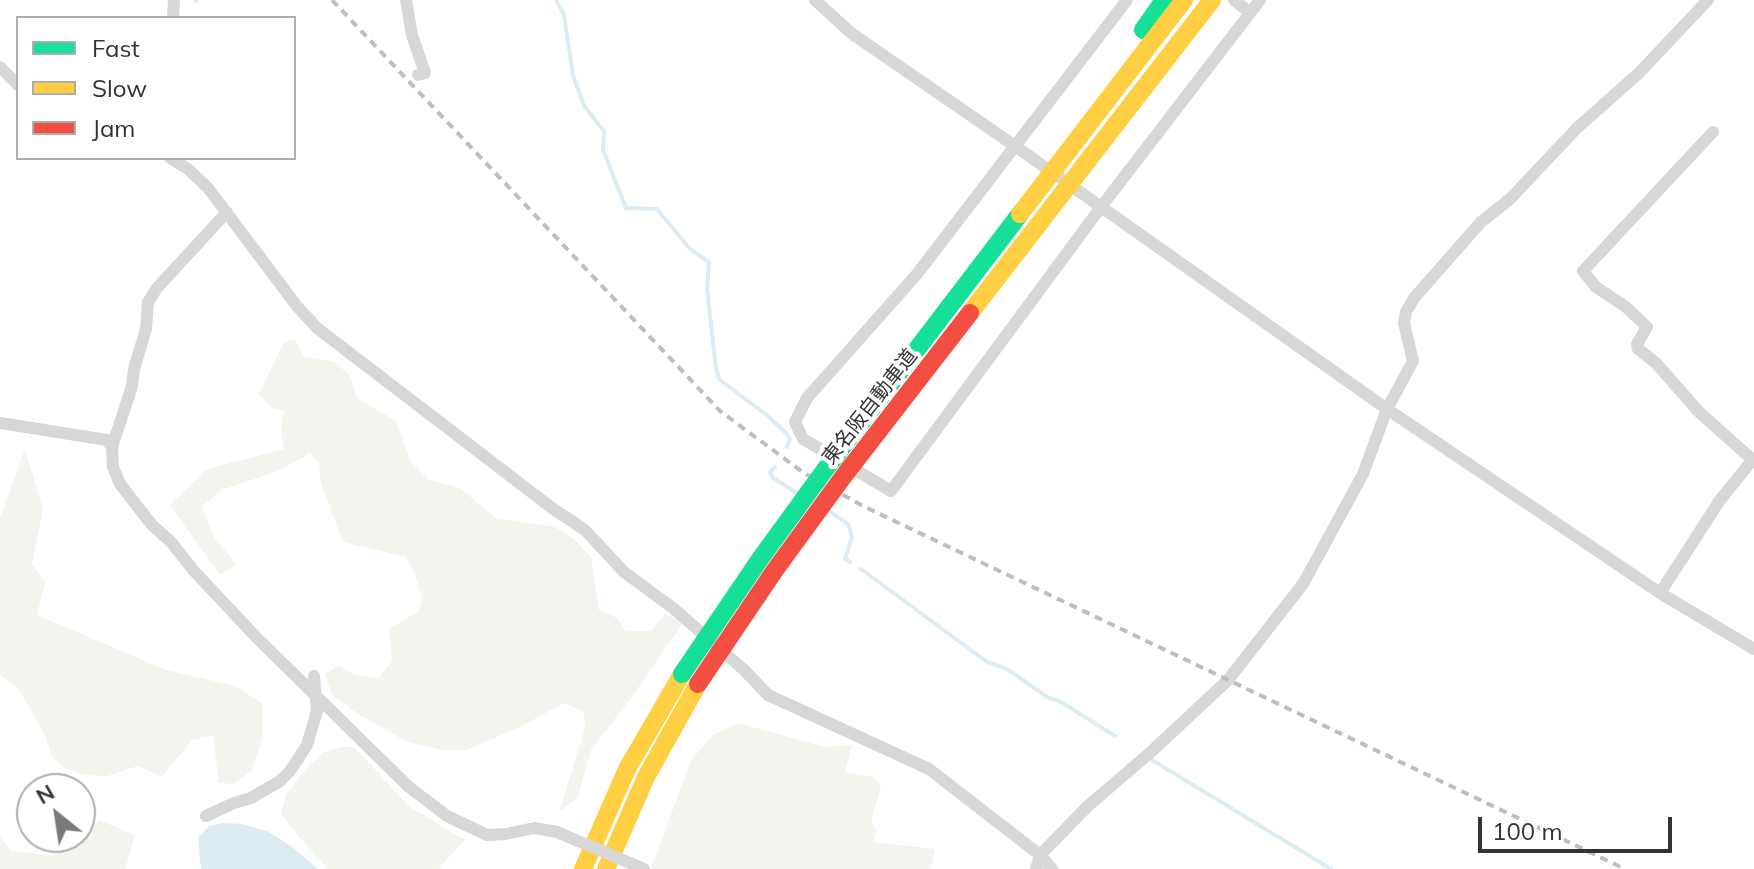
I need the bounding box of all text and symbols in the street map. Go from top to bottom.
legend [16,16,296,160]
text: Fast [92,33,140,63]
text: Slow [92,73,147,103]
text: Jam [92,113,135,143]
street label: 東名阪自動車道 [817,344,923,470]
north arrow [16,773,96,853]
text: N [31,778,59,810]
scale bar [1482,801,1676,851]
text: 100 m [1492,816,1563,846]

